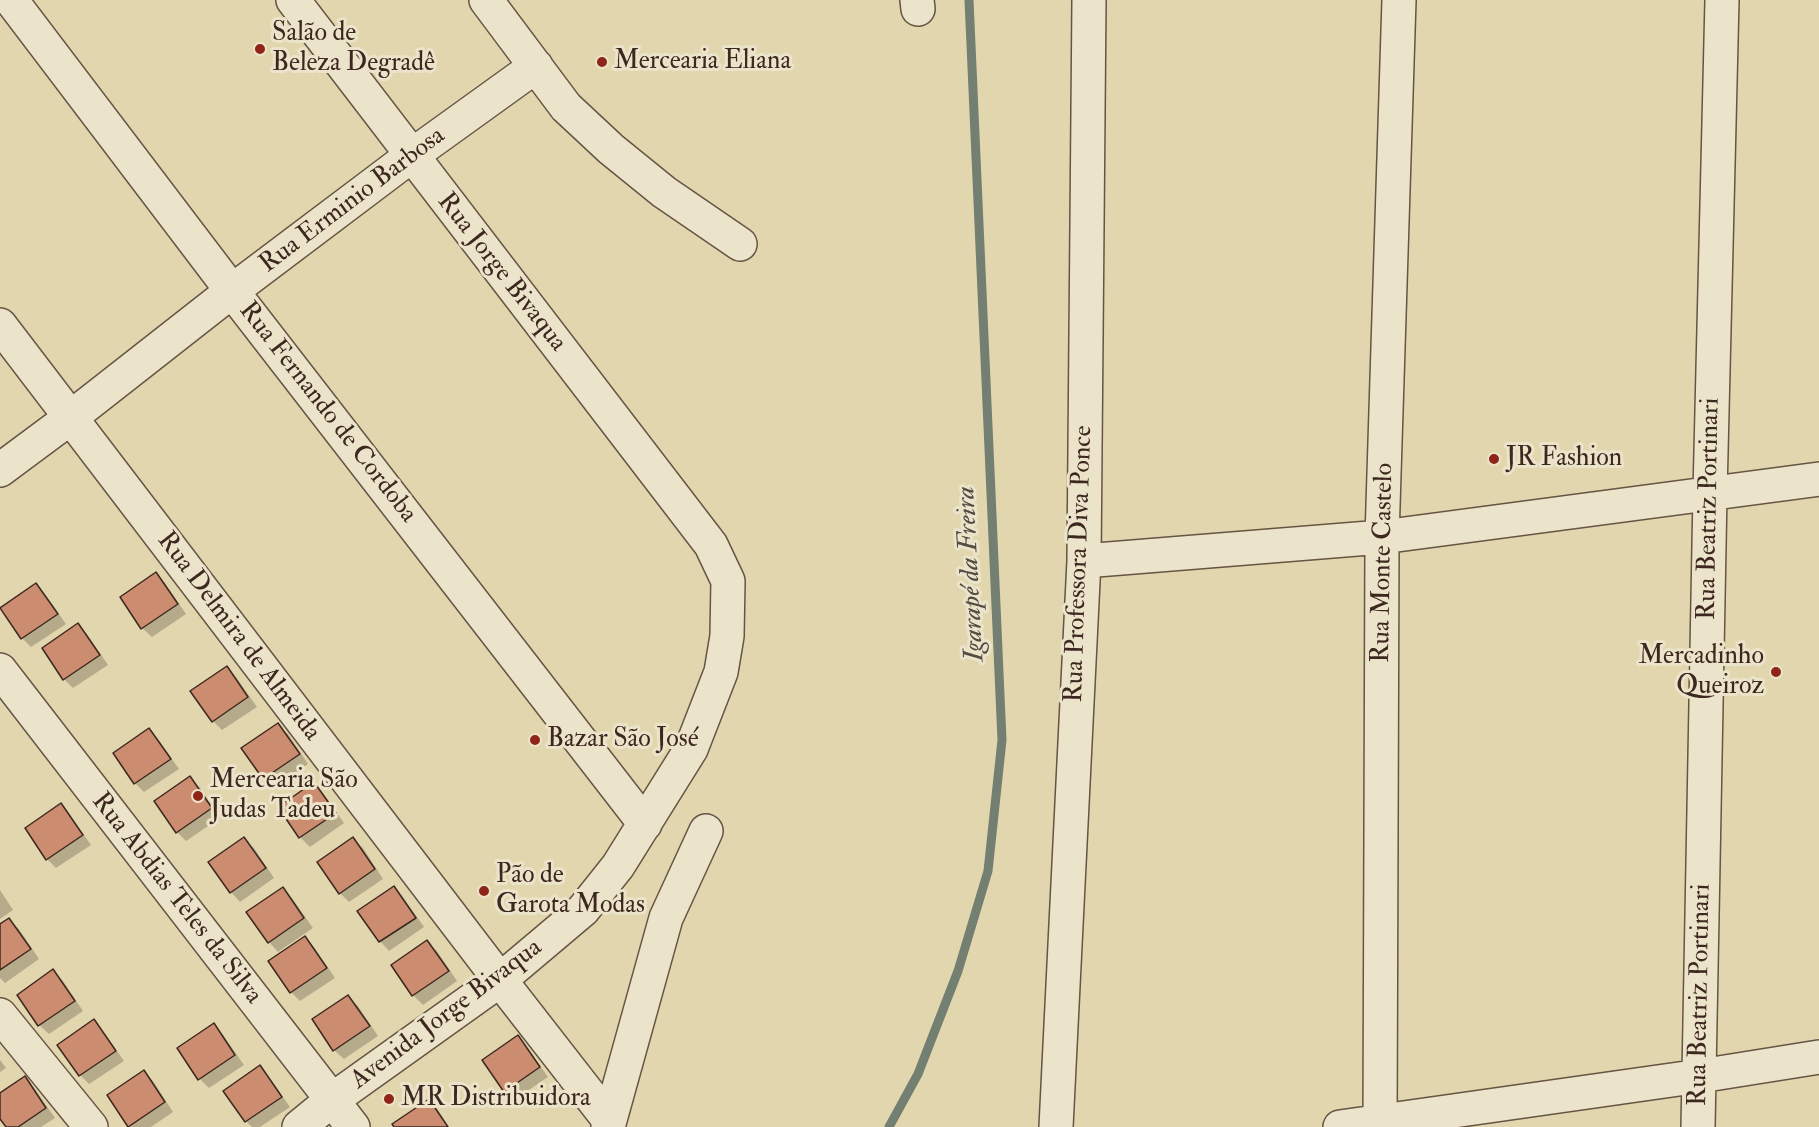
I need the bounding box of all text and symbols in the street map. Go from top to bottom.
place label: Salão de Beleza Degradê [272,18,435,80]
marker: Salão de Beleza Degradê [253,42,267,56]
place label: Mercearia Eliana [614,46,791,78]
marker: Mercearia Eliana [595,55,609,69]
street label: Rua Erminio Barbosa [254,121,452,281]
street label: Rua Jorge Bivaqua [429,188,573,358]
street label: Rua Fernando de Cordoba [231,296,423,530]
street label: Rua Beatriz Portinari [1692,398,1728,620]
street label: Rua Professora Diva Ponce [1060,425,1100,703]
place label: JR Fashion [1506,443,1622,475]
marker: JR Fashion [1487,452,1501,466]
street label: Rua Monte Castelo [1367,463,1401,663]
water label: Igarapé da Freira [951,486,993,662]
street label: Rua Delmira de Almeida [149,527,327,747]
place label: Mercadinho Queiroz [1638,641,1764,702]
marker: Mercadinho Queiroz [1769,665,1783,679]
place label: Bazar São José [547,724,699,756]
marker: Bazar São José [528,733,542,747]
place label: Mercearia São Judas Tadeu [210,765,358,826]
street label: Rua Abdias Teles da Silva [84,787,268,1011]
marker: Mercearia São Judas Tadeu [191,789,205,803]
place label: Pão de Garota Modas [496,860,645,922]
marker: Pão de Garota Modas [477,884,491,898]
street label: Rua Beatriz Portinari [1683,884,1719,1106]
street label: Avenida Jorge Bivaqua [345,933,549,1097]
place label: MR Distribuidora [401,1083,591,1115]
marker: MR Distribuidora [382,1092,396,1106]

